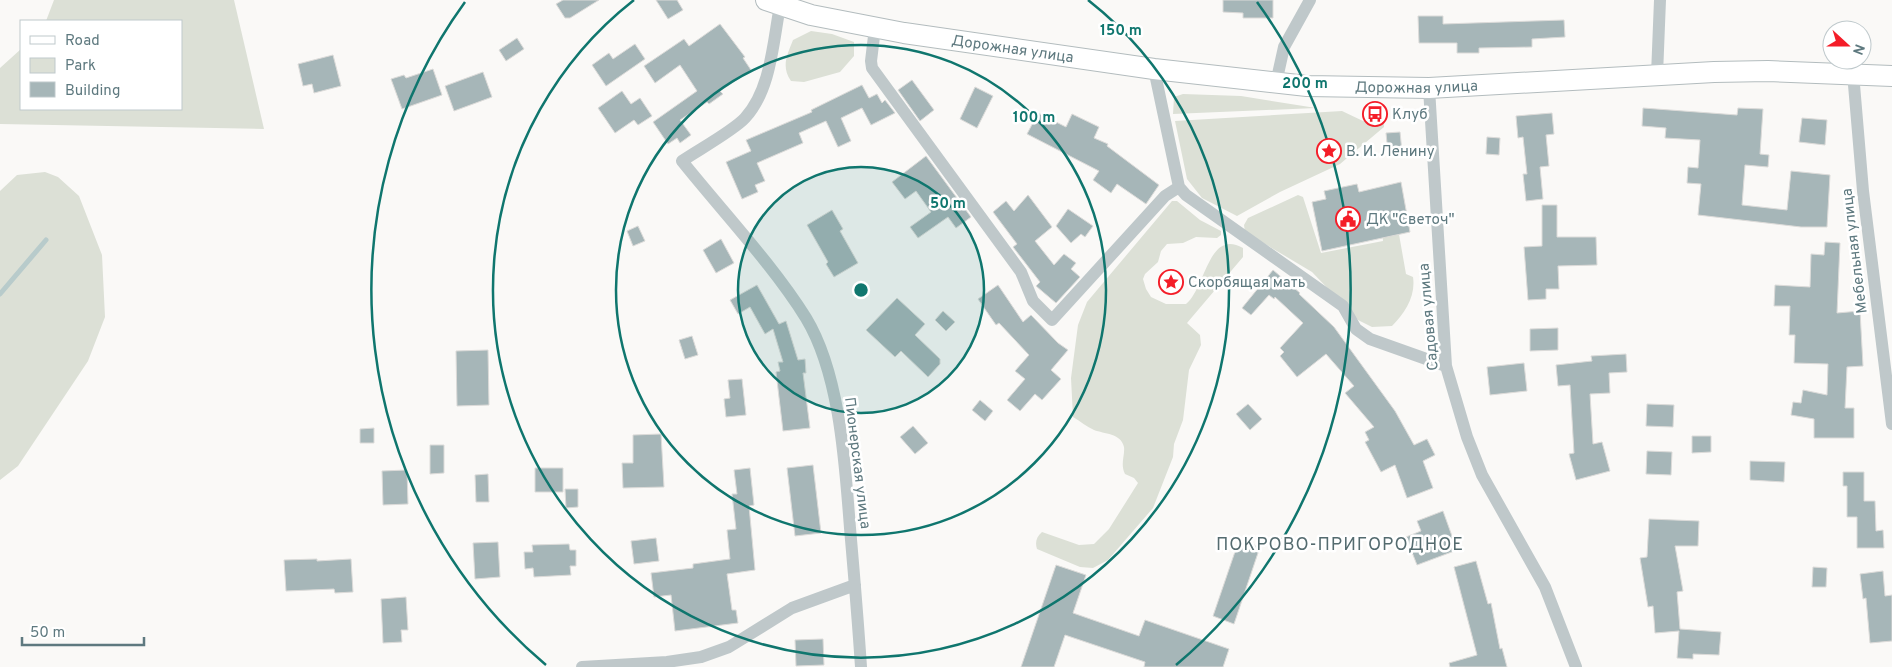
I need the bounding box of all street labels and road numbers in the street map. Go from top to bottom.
street label: Дорожная улица [950,32,1075,68]
street label: Дорожная улица [1355,77,1478,99]
street label: Мебельная улица [1838,187,1873,315]
street label: Садовая улица [1415,262,1444,371]
street label: Пионерская улица [839,396,874,530]

